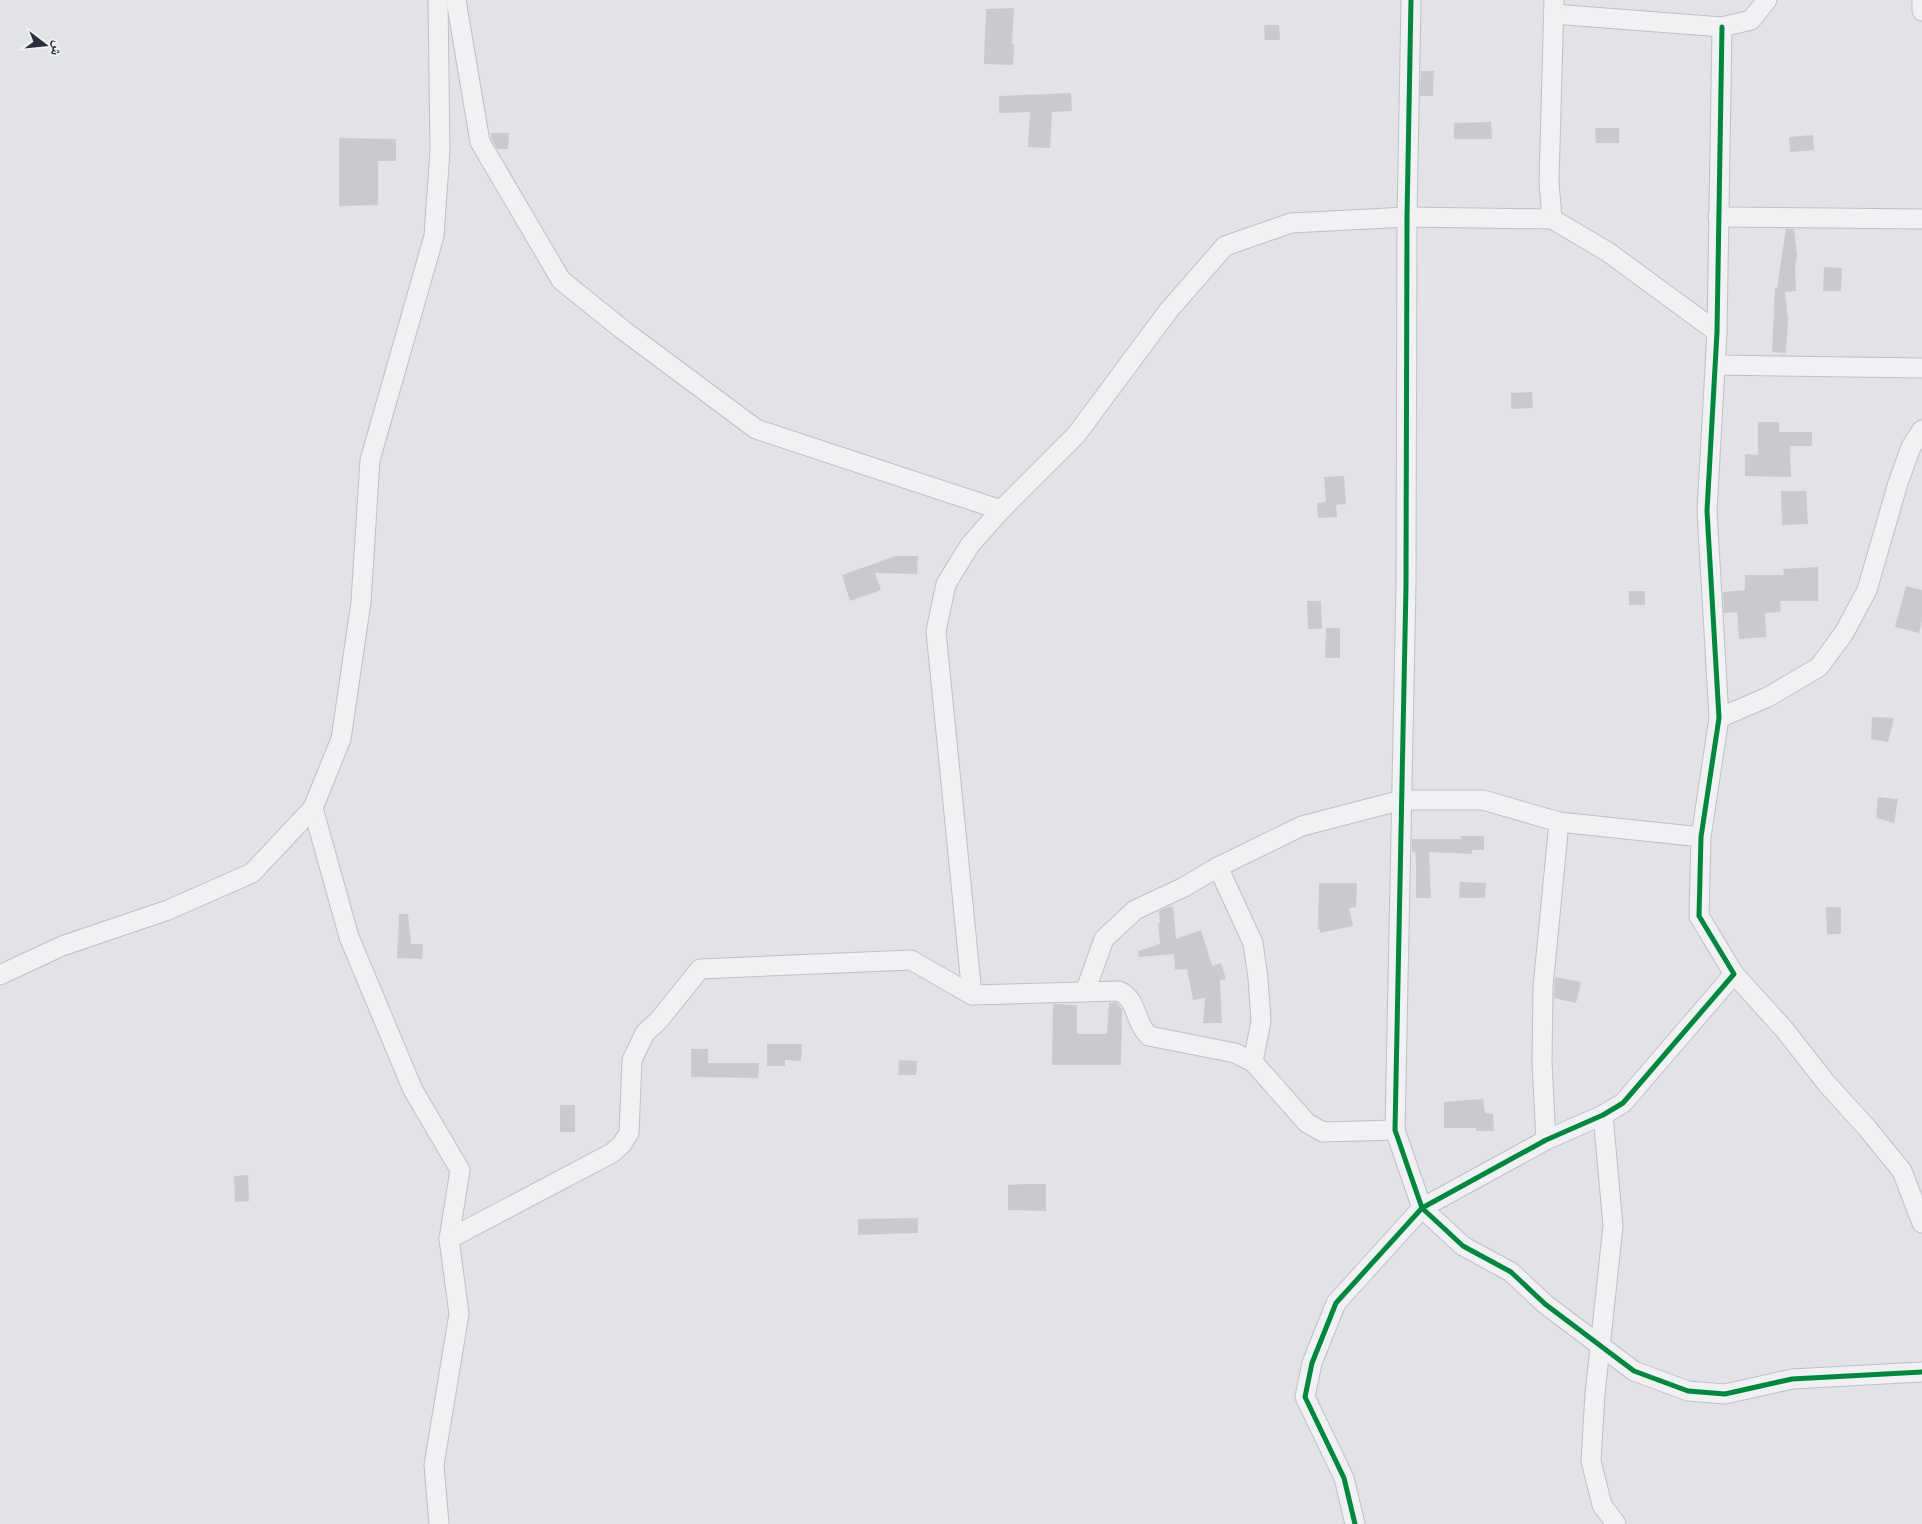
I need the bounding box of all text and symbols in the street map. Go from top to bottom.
north arrow [20,20,70,70]
text: ش [47,39,68,58]

